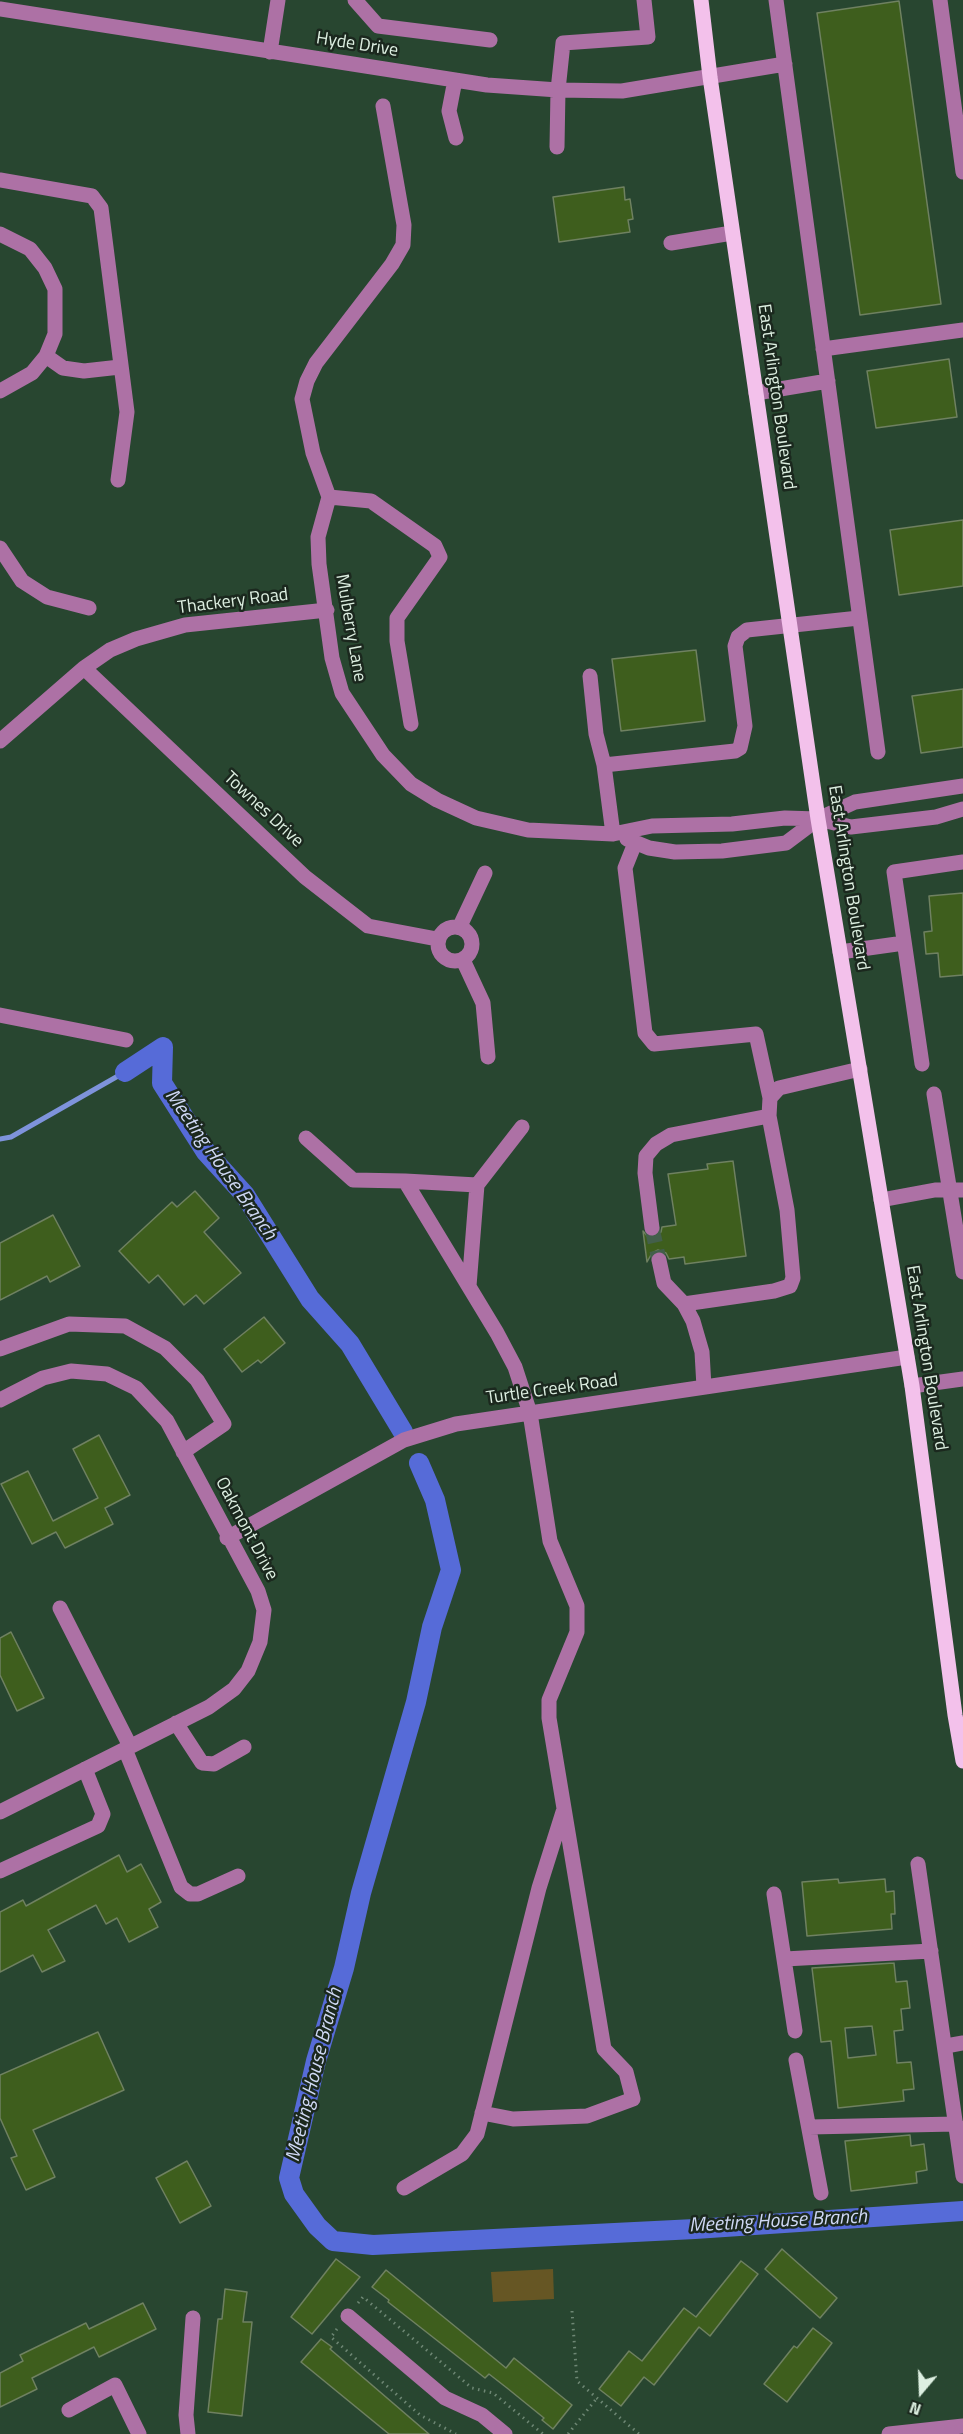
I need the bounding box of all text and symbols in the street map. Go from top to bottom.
street label: Hyde Drive [315,28,399,62]
street label: East Arlington Boulevard [752,303,800,491]
street label: Mulberry Lane [330,573,370,683]
street label: Thackery Road [176,584,290,620]
street label: Townes Drive [219,768,307,852]
street label: East Arlington Boulevard [823,784,873,972]
water label: Meeting House Branch [159,1085,281,1245]
street label: East Arlington Boulevard [901,1264,951,1452]
street label: Turtle Creek Road [485,1370,619,1410]
street label: Oakmont Drive [210,1474,282,1584]
water label: Meeting House Branch [282,1986,348,2164]
water label: Meeting House Branch [688,2205,868,2239]
north arrow [891,2362,951,2422]
text: N [906,2396,924,2422]

